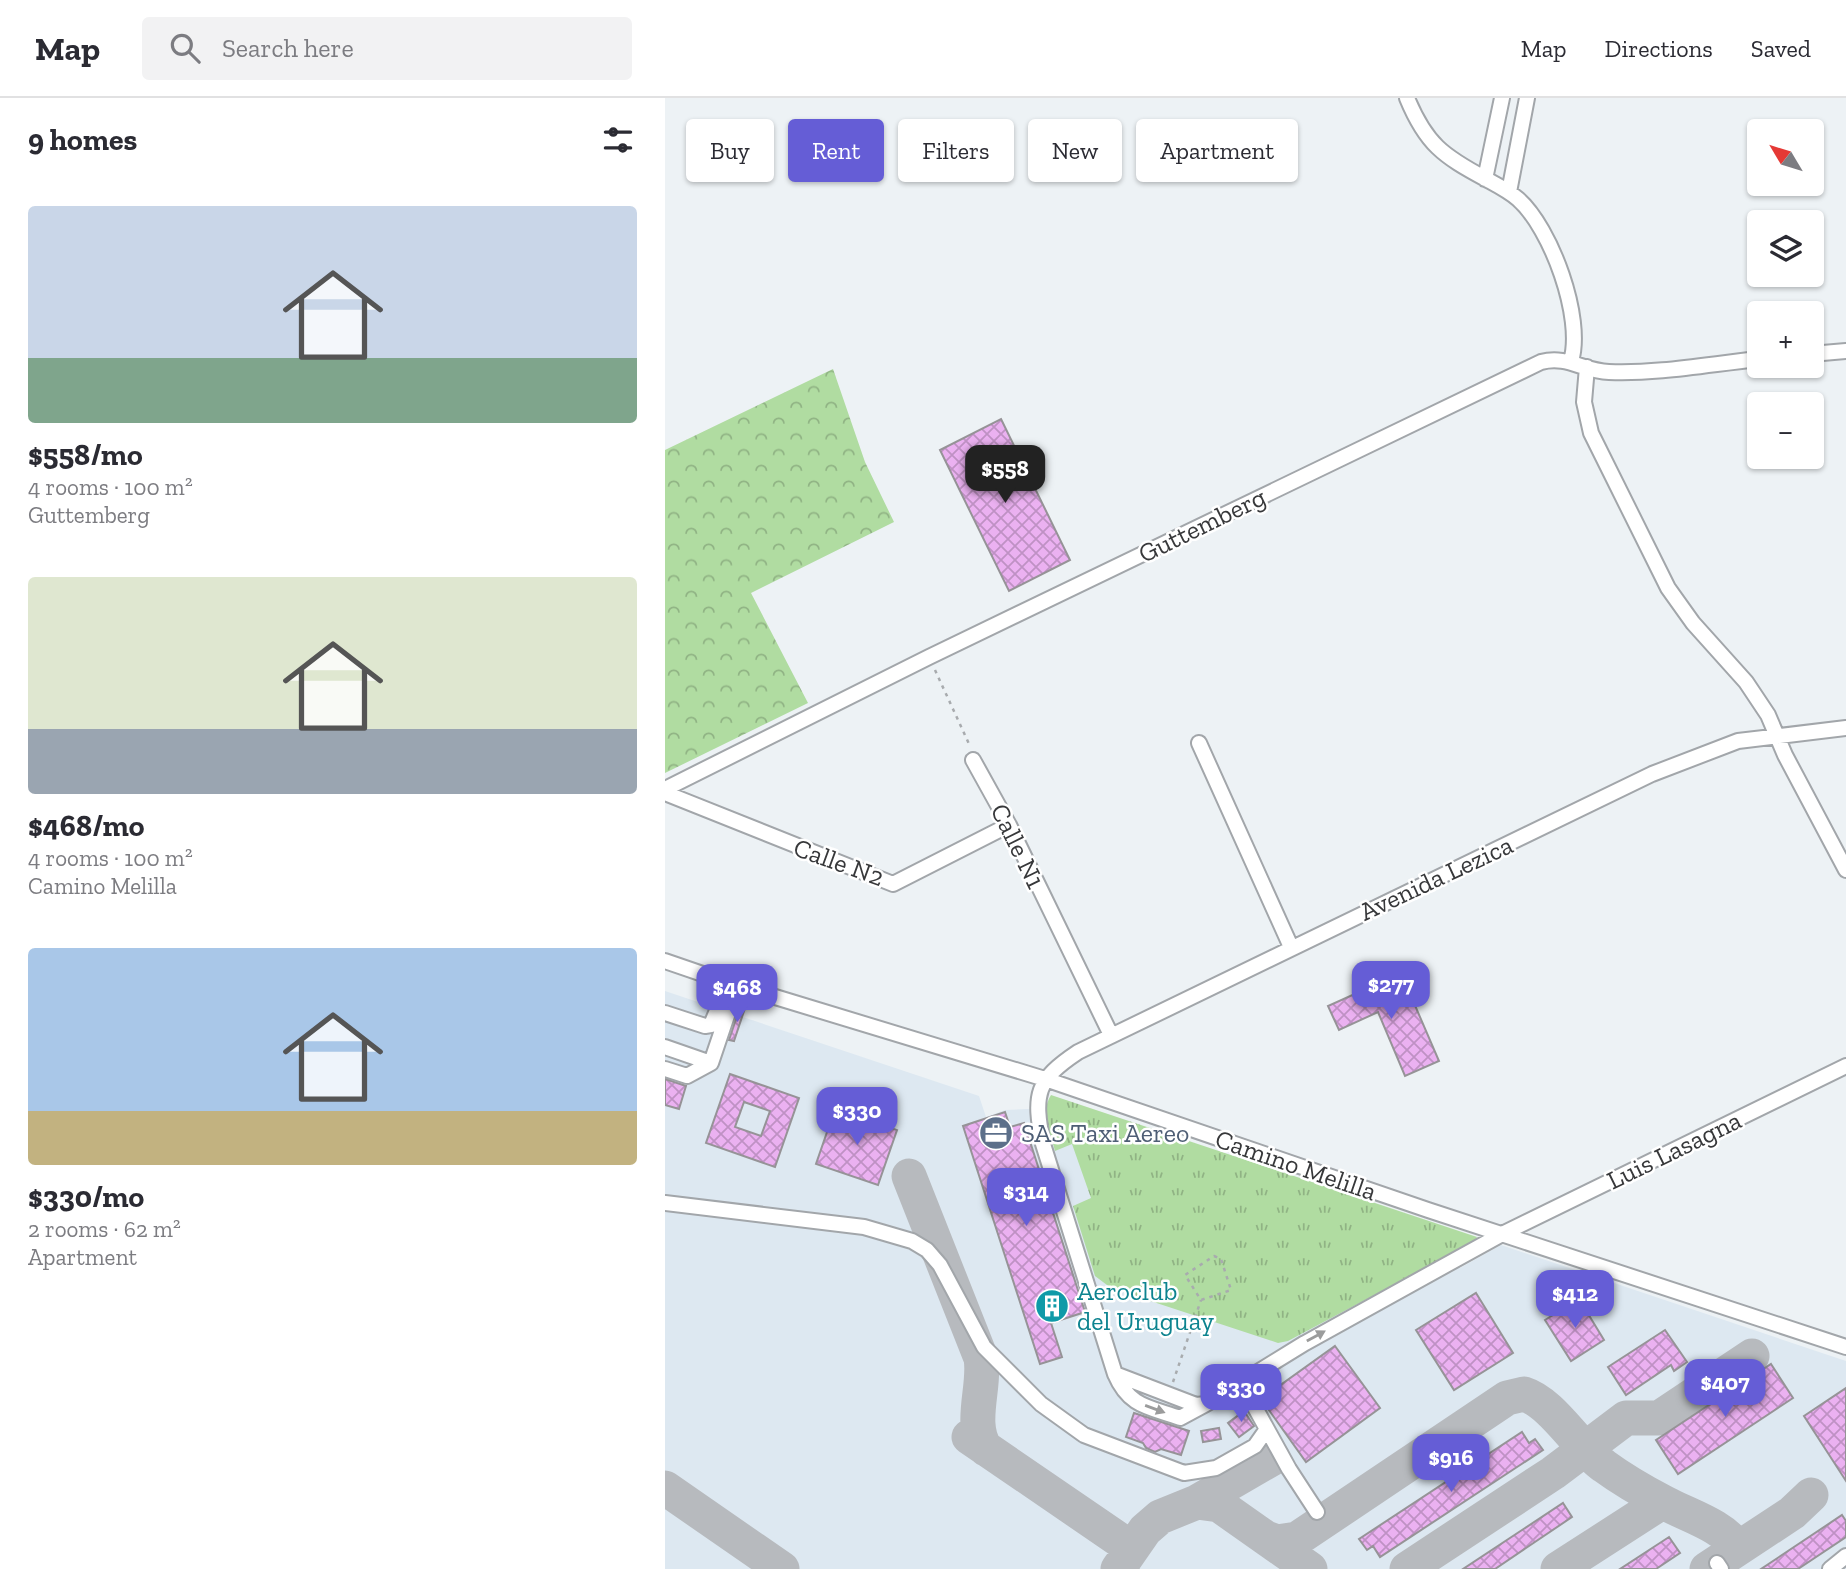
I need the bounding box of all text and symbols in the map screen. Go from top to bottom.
search box [142,17,632,80]
text: Map [35,29,100,68]
icon: search [166,29,204,67]
text: Search here [222,32,354,64]
text: Map [1521,34,1567,63]
text: Directions [1605,34,1713,63]
text: Saved [1751,34,1811,63]
chip: Buy [686,119,774,182]
chip: Rent [788,119,884,182]
chip: Filters [898,119,1014,182]
chip: New [1028,119,1122,182]
chip: Apartment [1136,119,1298,182]
north arrow [1747,119,1823,196]
map controls [1747,119,1824,469]
icon: filters [599,121,637,159]
text: 9 homes [28,122,137,158]
button: layers [1747,210,1824,287]
icon: home [270,252,396,378]
button: + [1747,301,1824,378]
button: − [1747,392,1824,469]
text: $558/mo [28,437,143,473]
pin: $558 [964,446,1046,505]
text: $558 [981,454,1029,482]
text: 4 rooms · 100 m² [28,473,193,501]
street label: Guttemberg [1133,480,1271,570]
text: Guttemberg [28,501,150,529]
icon: home [270,623,396,749]
street label: Calle N1 [984,798,1052,894]
text: $468/mo [28,808,145,844]
street label: Avenida Lezica [1354,828,1518,928]
street label: Calle N2 [789,831,889,893]
text: 4 rooms · 100 m² [28,844,193,872]
text: Camino Melilla [28,872,177,900]
pin: $277 [1350,962,1432,1021]
pin: $468 [696,964,778,1024]
text: $277 [1368,970,1414,998]
text: $468 [712,973,762,1001]
icon: home [270,994,396,1120]
pin: $330 [816,1088,898,1147]
text: $330 [832,1096,882,1124]
street label: Luis Lasagna [1602,1104,1747,1196]
office icon: SAS Taxi Aereo [977,1114,1015,1152]
place label: SAS Taxi Aereo [1021,1117,1189,1149]
street label: Camino Melilla [1211,1122,1381,1208]
pin: $314 [985,1168,1067,1228]
text: $314 [1003,1177,1049,1205]
text: $330/mo [28,1179,144,1215]
text: 2 rooms · 62 m² [28,1215,181,1243]
text: Apartment [28,1243,137,1271]
pin: $412 [1534,1270,1616,1330]
place label: Aeroclub del Uruguay [1077,1275,1215,1337]
text: $412 [1552,1279,1598,1307]
building icon: Aeroclub del Uruguay [1033,1287,1071,1325]
one-way arrow [1306,1331,1326,1342]
pin: $407 [1684,1360,1766,1419]
pin: $330 [1200,1364,1282,1424]
text: $407 [1700,1368,1750,1396]
text: $330 [1216,1373,1266,1401]
one-way arrow [1144,1404,1165,1415]
pin: $916 [1410,1434,1492,1494]
text: $916 [1428,1443,1474,1471]

